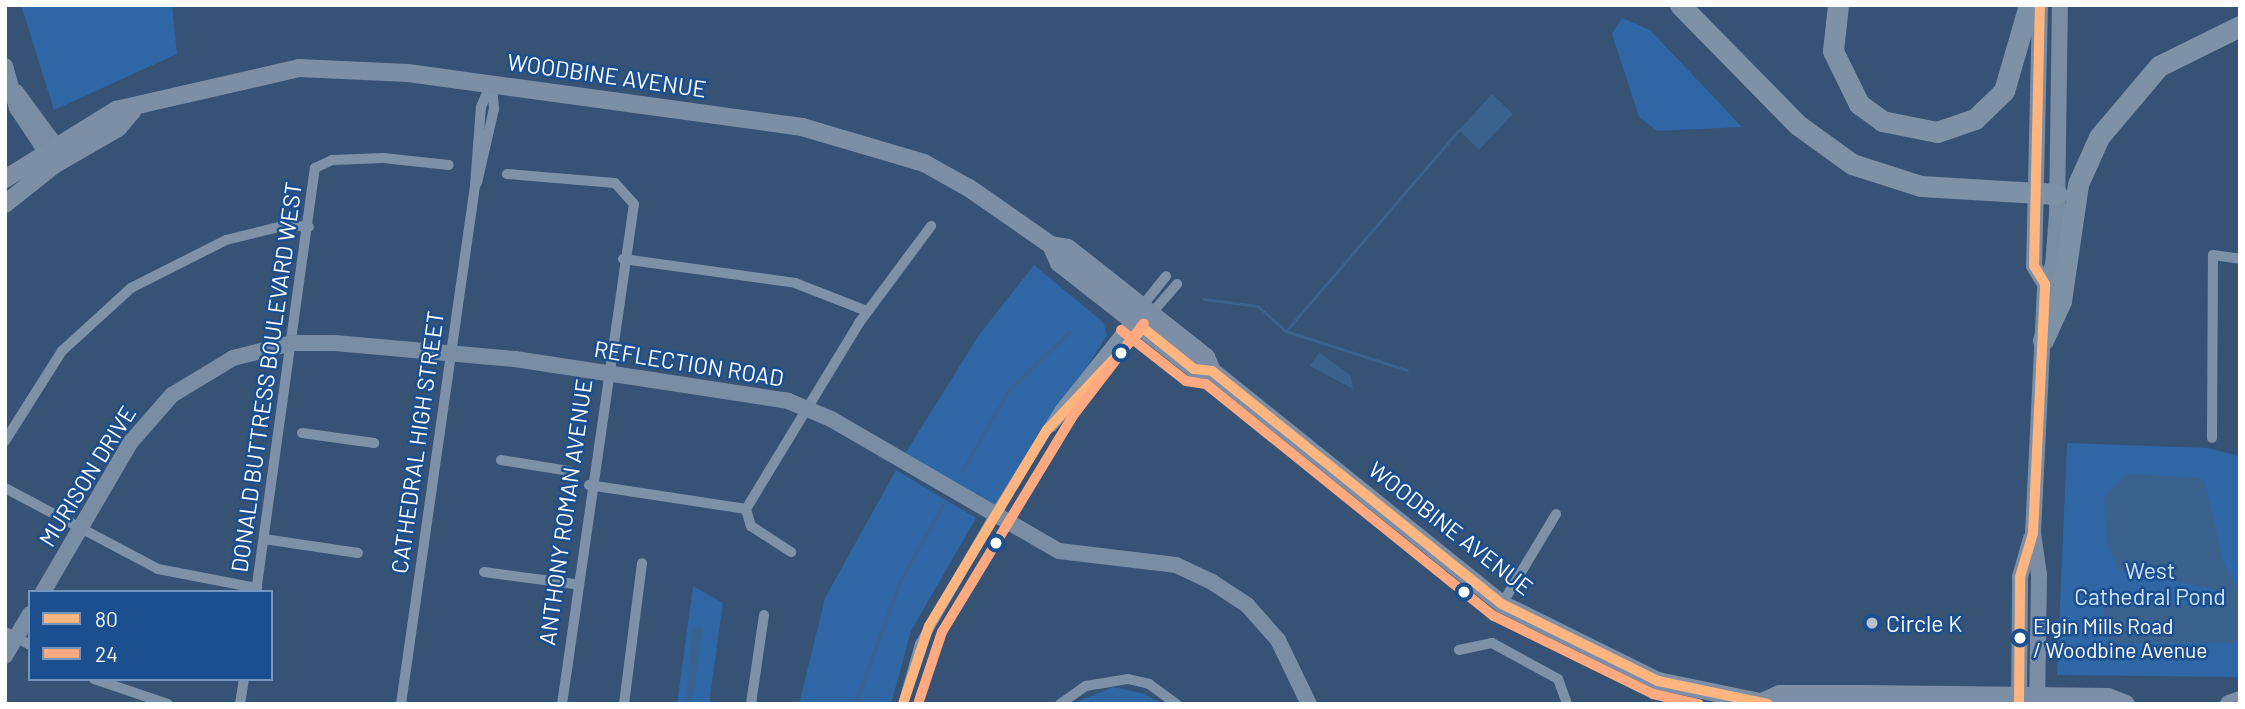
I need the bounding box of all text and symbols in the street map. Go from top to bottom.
street label: WOODBINE AVENUE [506,47,708,103]
street label: DONALD BUTTRESS BOULEVARD WEST [225,180,307,574]
street label: CATHEDRAL HIGH STREET [385,309,449,575]
street label: REFLECTION ROAD [592,334,786,392]
unlabelled marker [1114,346,1128,360]
street label: ANTHONY ROMAN AVENUE [533,377,597,647]
street label: MURISON DRIVE [33,401,141,551]
street label: WOODBINE AVENUE [1363,455,1539,601]
unlabelled marker [989,536,1003,550]
park label: West Cathedral Pond [2074,556,2226,610]
unlabelled marker [1457,585,1471,599]
legend [28,590,273,681]
text: 80 [95,606,118,631]
place label: Circle K [1886,609,1962,637]
place label: Elgin Mills Road / Woodbine Avenue [2033,613,2207,663]
marker: Circle K [1864,615,1880,631]
marker: Elgin Mills Road / Woodbine Avenue [2013,631,2027,645]
text: 24 [95,641,118,666]

